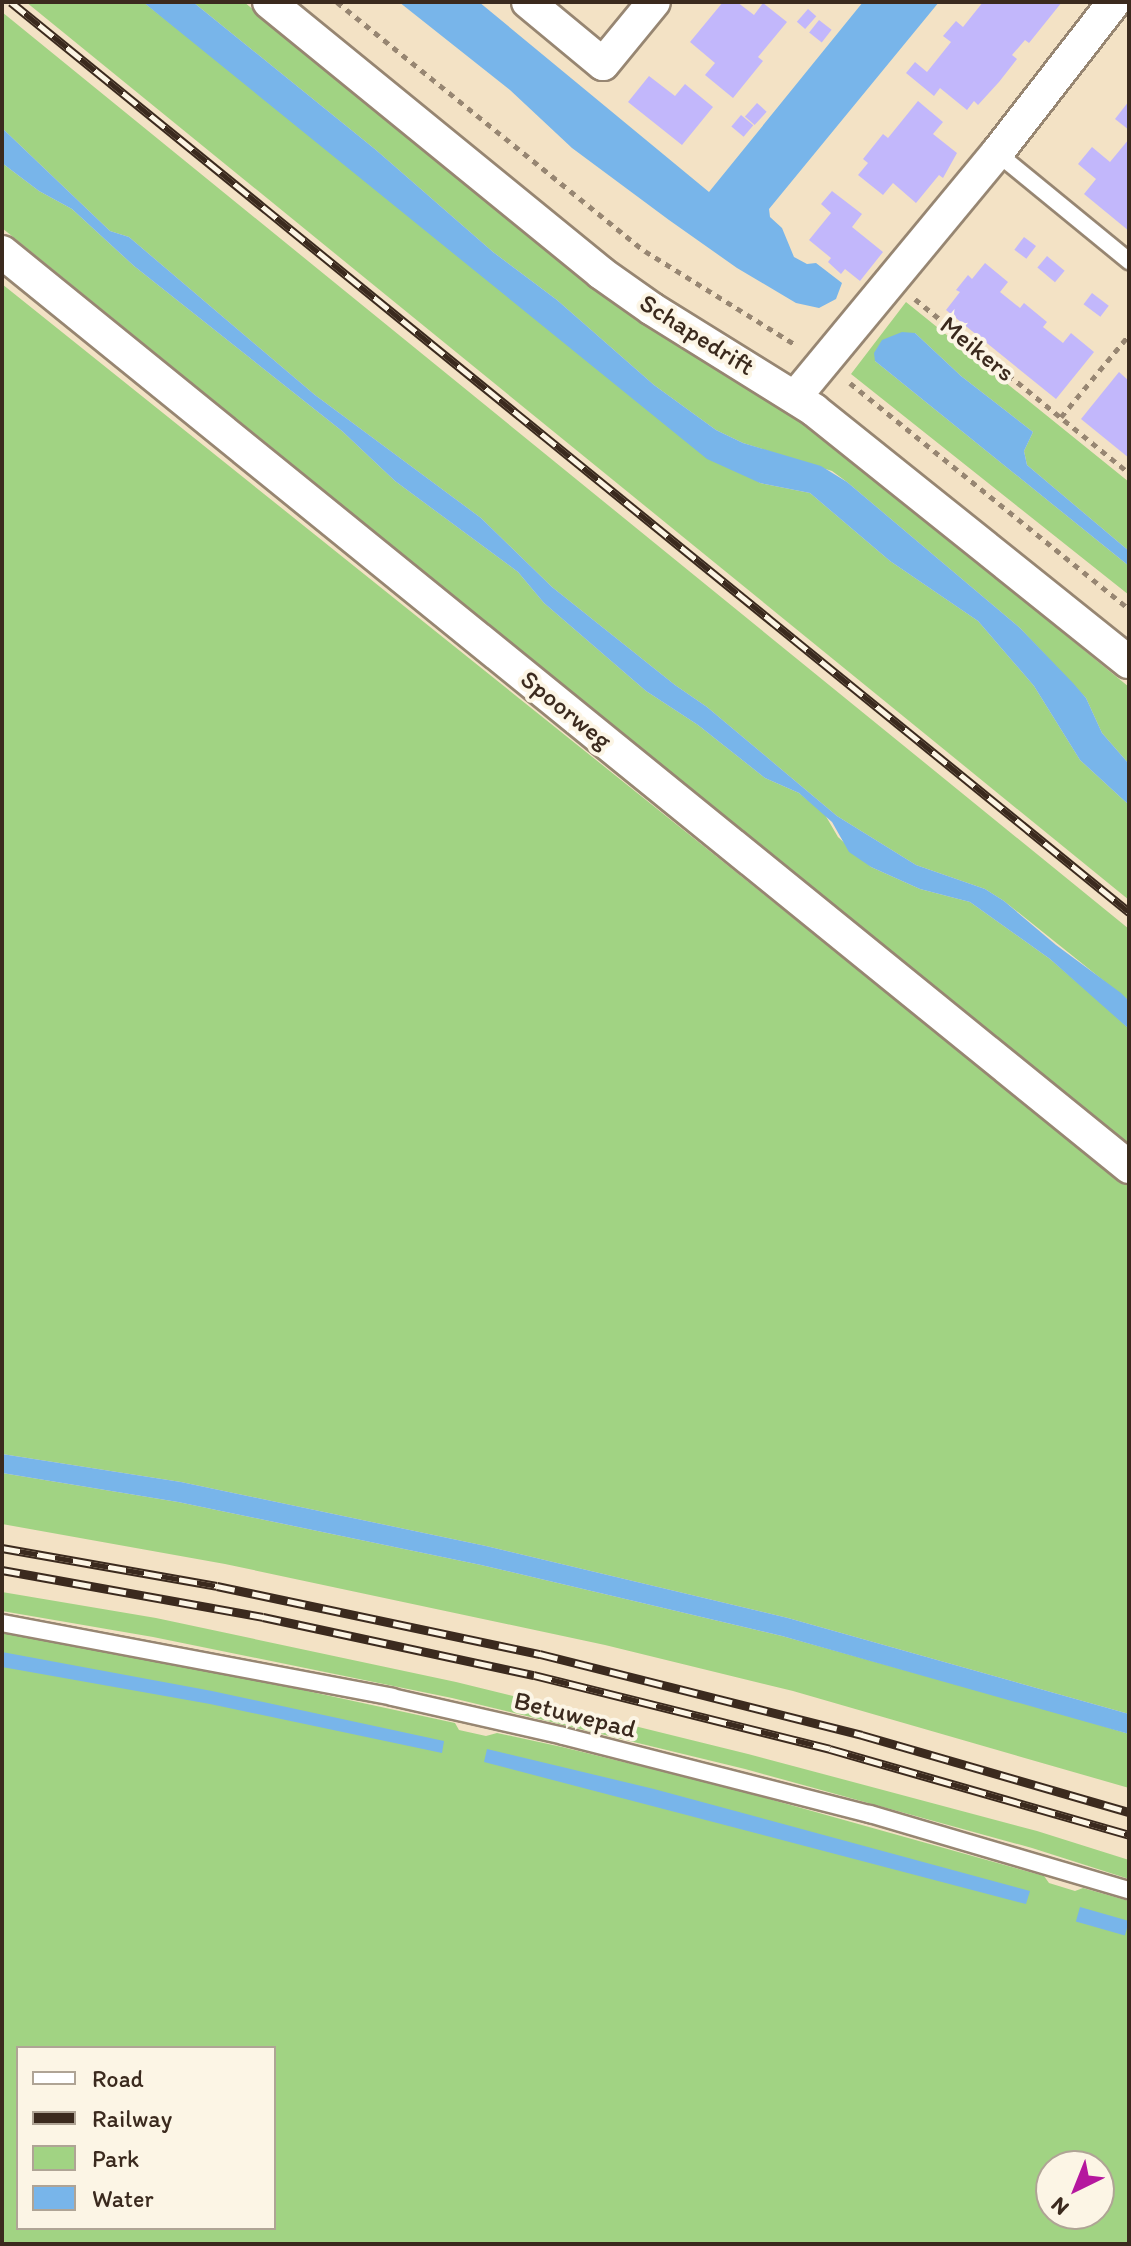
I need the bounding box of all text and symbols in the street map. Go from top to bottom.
street label: Schapedrift [634,287,760,383]
street label: Meikers [933,310,1021,388]
street label: Spoorweg [514,664,618,756]
street label: Betuwepad [511,1685,639,1745]
legend [16,2046,276,2230]
text: Road [92,2064,144,2093]
text: Railway [92,2104,172,2133]
text: Park [92,2144,139,2173]
north arrow [1035,2150,1115,2230]
text: Water [92,2184,154,2213]
text: N [1045,2192,1074,2221]

